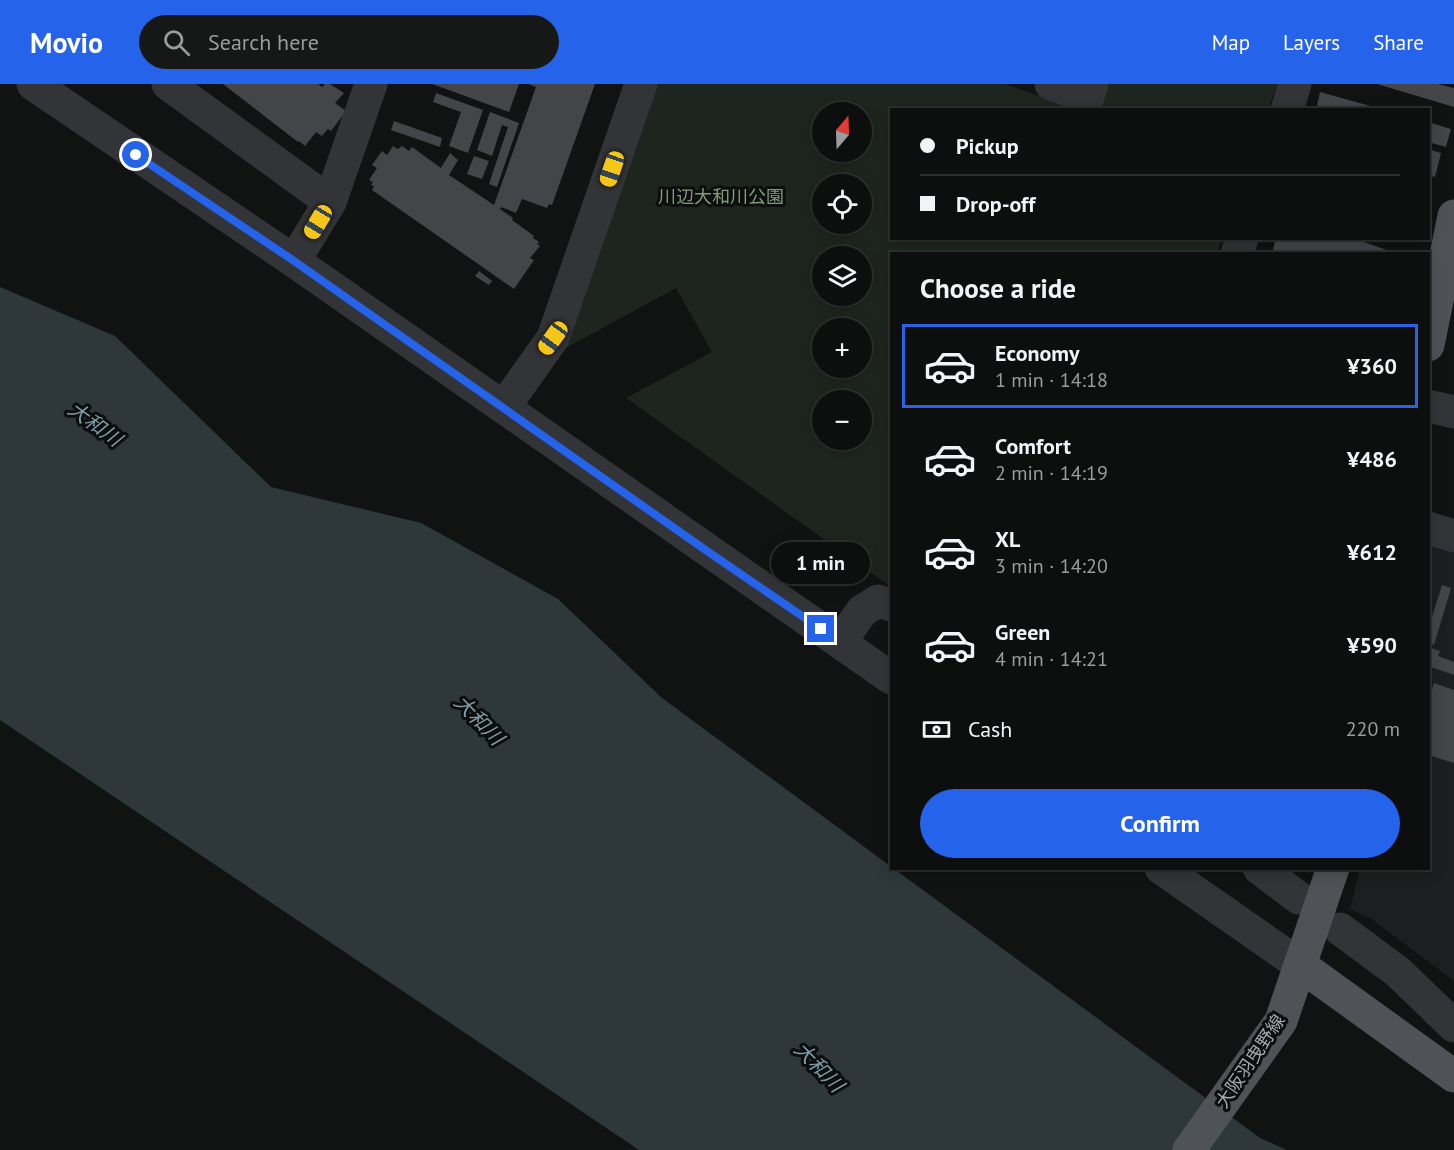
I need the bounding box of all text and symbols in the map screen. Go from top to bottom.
search box [139,15,559,69]
text: Movio [30,24,103,61]
icon: search [160,26,193,59]
text: Search here [208,28,319,56]
text: Map [1212,29,1250,56]
text: Layers [1283,29,1340,56]
text: Share [1373,29,1424,56]
north arrow [812,102,872,162]
map controls [812,102,872,450]
text: Pickup [956,132,1019,160]
route start [122,141,149,168]
car [598,149,626,189]
button: locate [812,174,872,234]
park label: 川辺大和川公園 [658,185,784,208]
text: Drop-off [956,190,1035,218]
car [301,202,335,242]
button: layers [812,246,872,306]
text: Choose a ride [920,271,1076,305]
car [535,318,571,358]
button: + [812,318,872,378]
icon: car [923,339,977,393]
text: Economy [995,339,1079,367]
text: ¥360 [1347,352,1397,380]
text: 1 min · 14:18 [995,367,1108,393]
button: − [812,390,872,450]
water label: 大和川 [63,396,129,453]
icon: car [923,432,977,486]
text: Comfort [995,432,1071,460]
text: ¥486 [1347,445,1397,473]
text: 2 min · 14:19 [995,460,1108,486]
icon: car [923,525,977,579]
text: XL [995,525,1020,553]
text: ¥612 [1347,538,1397,566]
callout: 1 min [772,542,870,584]
text: 1 min [796,550,845,576]
text: 3 min · 14:20 [995,553,1108,579]
route end [807,615,834,642]
icon: car [923,618,977,672]
text: Green [995,618,1050,646]
text: ¥590 [1347,631,1397,659]
text: 4 min · 14:21 [995,646,1108,672]
water label: 大和川 [449,689,511,752]
icon: cash [920,713,953,746]
text: Cash [968,715,1012,743]
text: 220 m [1346,716,1400,742]
button: Confirm [920,789,1400,858]
street label: 大阪羽曳野線 [1210,1010,1290,1112]
water label: 大和川 [789,1036,851,1099]

